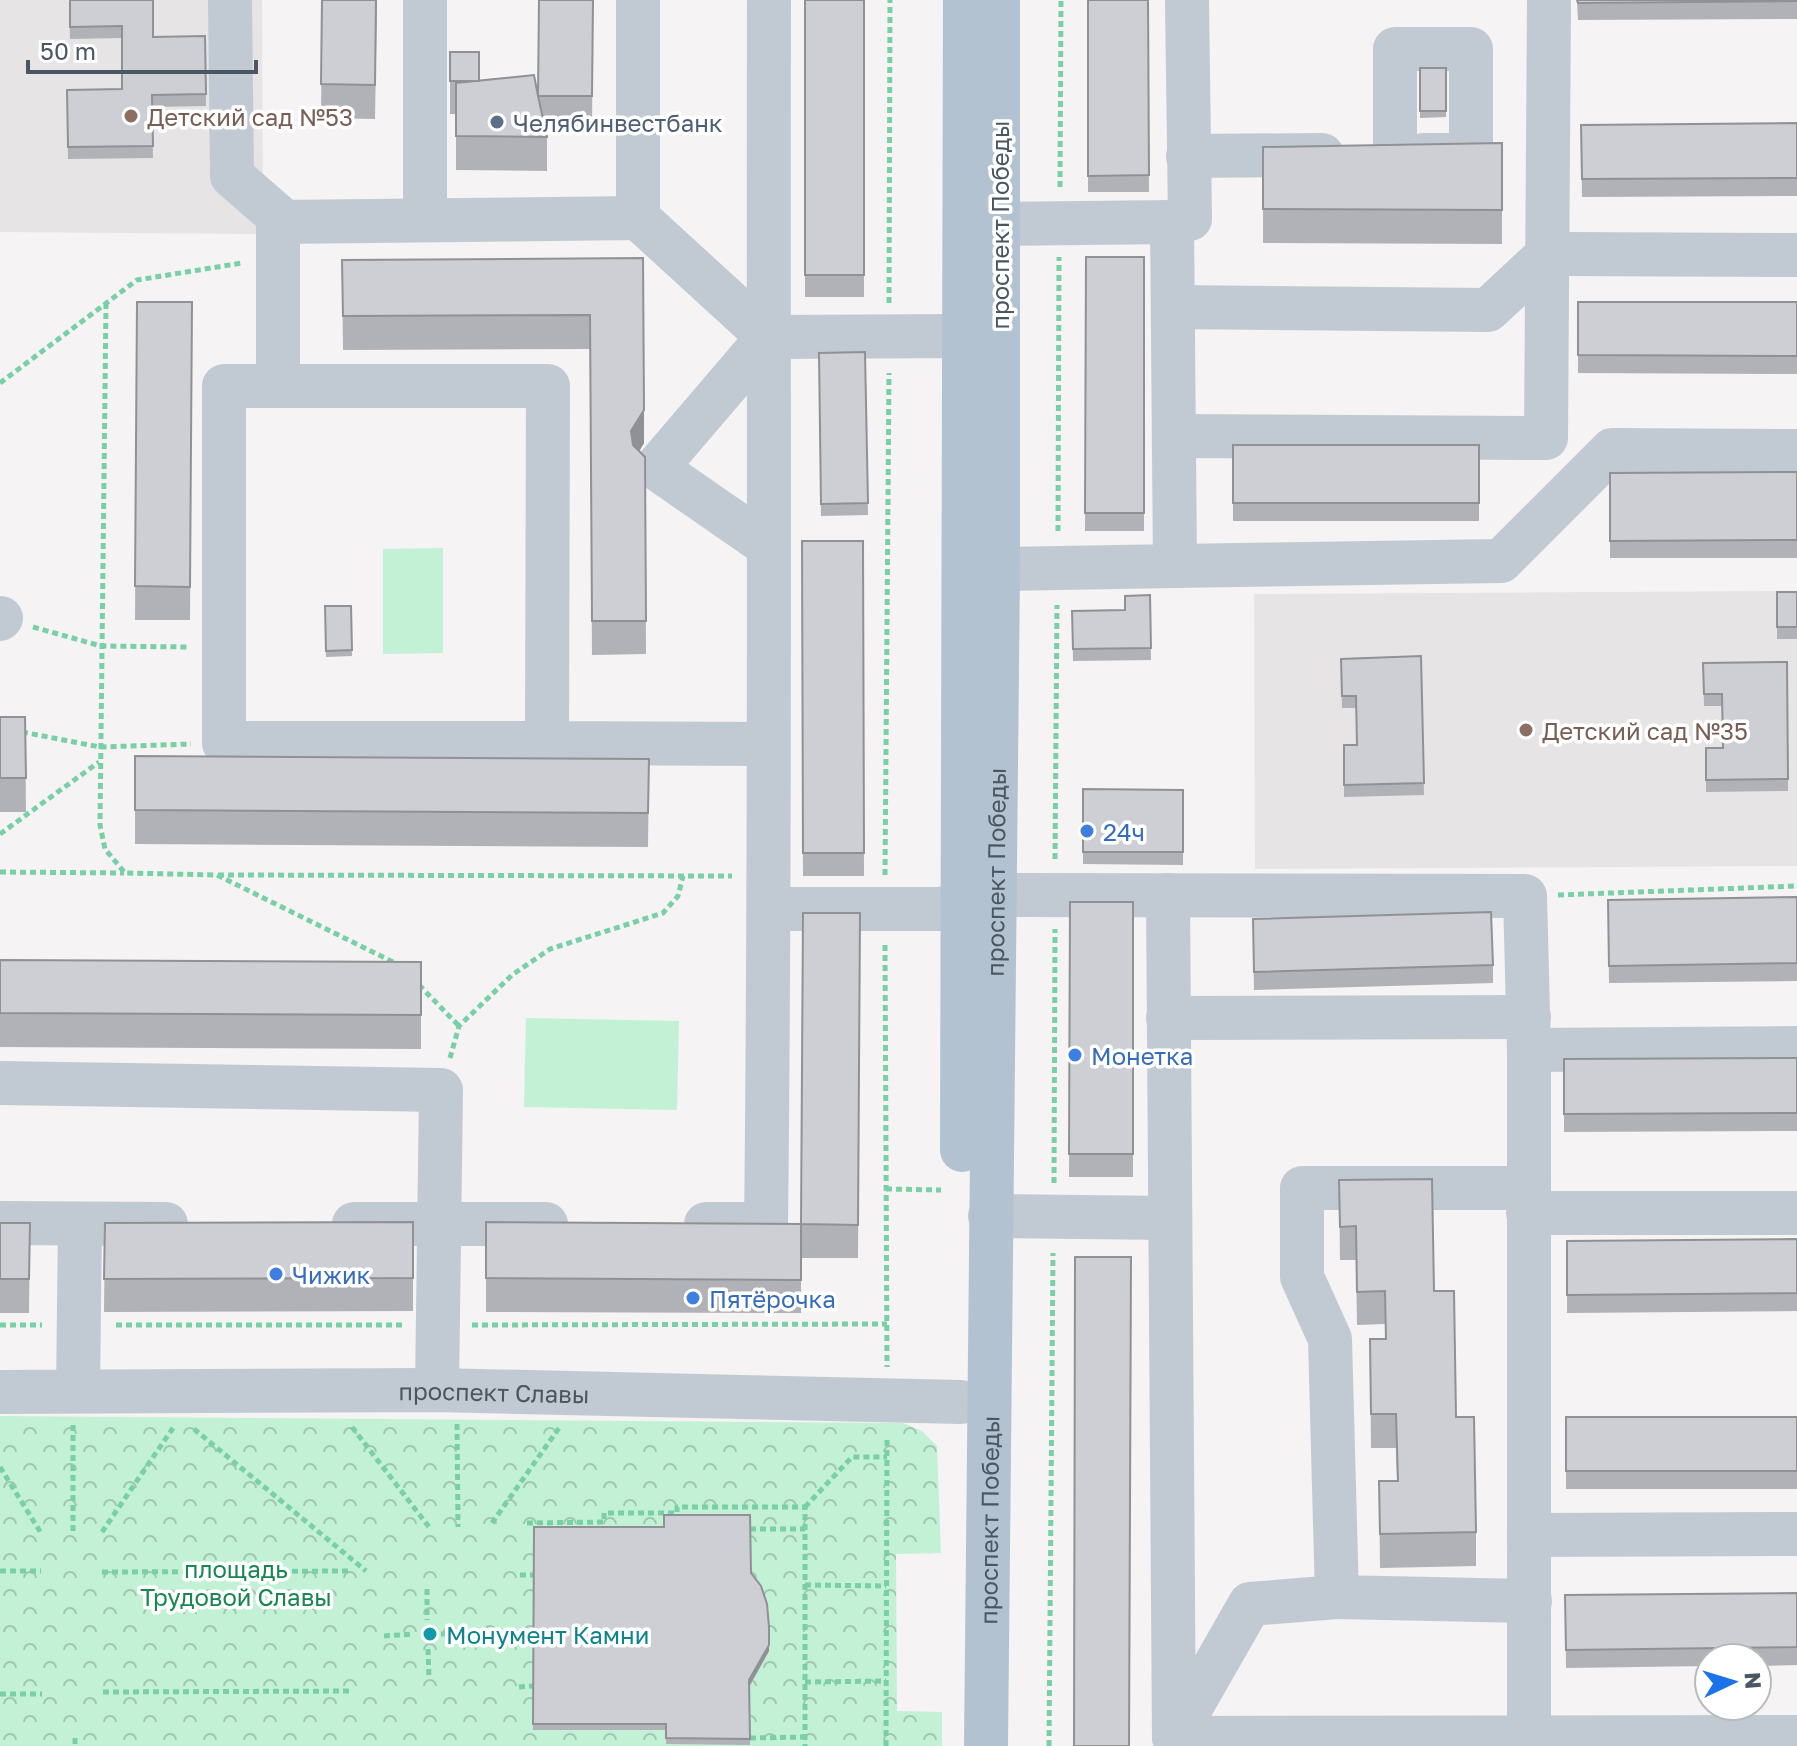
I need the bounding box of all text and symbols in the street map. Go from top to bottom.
scale bar [28,24,256,74]
text: 50 m [40,36,96,65]
place label: Детский сад №53 [147,102,353,131]
marker: Детский сад №53 [122,107,140,125]
place label: Челябинвестбанк [513,108,723,137]
marker: Челябинвестбанк [488,113,506,131]
street label: проспект Победы [985,121,1014,329]
place label: Детский сад №35 [1542,716,1748,745]
marker: Детский сад №35 [1517,721,1535,739]
street label: проспект Победы [979,767,1010,977]
place label: 24ч [1103,817,1145,846]
marker: 24ч [1078,822,1096,840]
place label: Монетка [1091,1041,1193,1070]
marker: Монетка [1066,1046,1084,1064]
place label: Чижик [292,1260,371,1289]
marker: Чижик [267,1265,285,1283]
place label: Пятёрочка [709,1284,836,1313]
marker: Пятёрочка [684,1289,702,1307]
street label: проспект Славы [398,1375,590,1408]
street label: проспект Победы [973,1415,1004,1625]
park label: площадь Трудовой Славы [140,1554,332,1611]
place label: Монумент Камни [446,1620,649,1649]
marker: Монумент Камни [421,1625,439,1643]
north arrow [1693,1642,1773,1722]
text: N [1739,1671,1768,1690]

